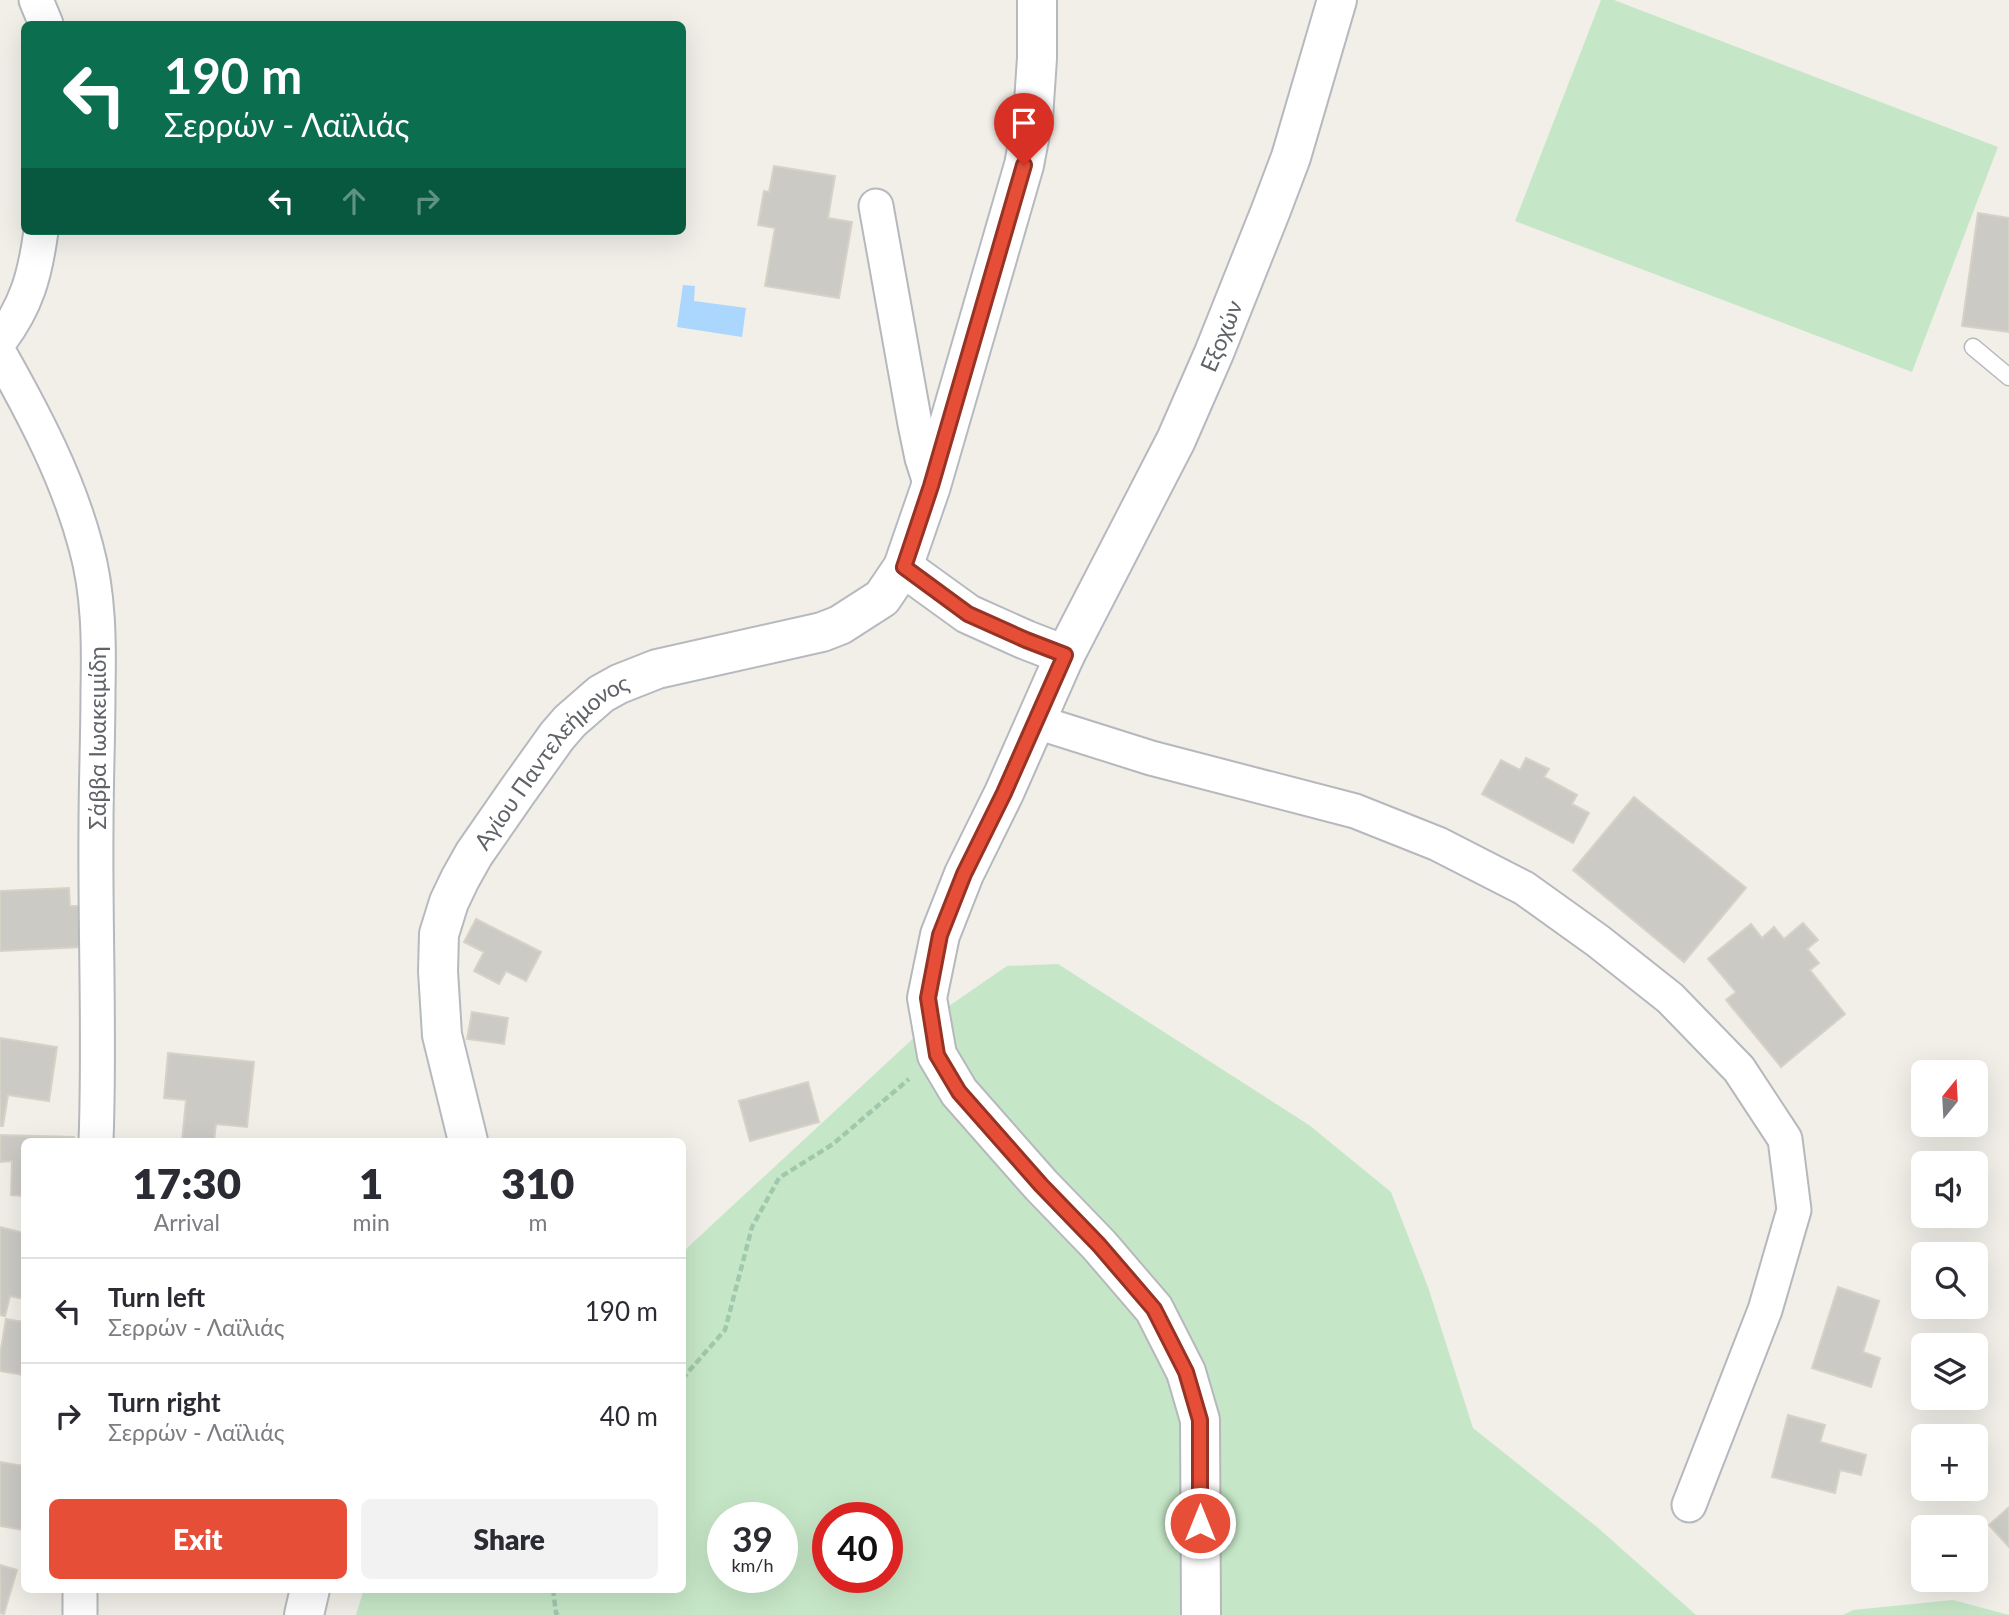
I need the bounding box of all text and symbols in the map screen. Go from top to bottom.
text: 190 m [164,46,302,104]
icon: left [49,49,140,140]
pin [994,93,1054,165]
icon: arrive [1005,104,1043,142]
text: Σερρών - Λαϊλιάς [164,105,409,144]
icon: left [262,182,300,220]
icon: ahead [335,182,373,220]
icon: right [408,182,446,220]
street label: Εξοχών [1194,296,1248,376]
street label: Σάββα Ιωακειμίδη [83,646,111,830]
street label: Αγίου Παντελεήμονος [468,668,633,854]
north arrow [1911,1060,1988,1138]
map controls [1911,1060,1988,1592]
button: sound [1911,1151,1988,1228]
text: 17:30 [133,1158,241,1208]
text: 1 [359,1158,383,1208]
text: 310 [501,1158,574,1208]
text: Arrival [154,1208,220,1236]
text: min [353,1208,390,1236]
text: m [528,1208,547,1236]
button: search [1911,1242,1988,1319]
text: Turn left [108,1281,205,1313]
icon: left [49,1292,87,1330]
text: 190 m [585,1295,658,1327]
text: Σερρών - Λαϊλιάς [108,1313,284,1341]
button: layers [1911,1333,1988,1410]
text: Turn right [108,1386,221,1418]
icon: right [49,1397,87,1435]
text: 40 m [600,1400,658,1432]
text: Σερρών - Λαϊλιάς [108,1418,284,1446]
button: + [1911,1424,1988,1501]
position arrow [1163,1486,1237,1560]
button: Exit [49,1499,347,1579]
button: Share [361,1499,658,1579]
speed limit sign: 40 [812,1502,903,1593]
button: − [1911,1515,1988,1592]
text: 39 [732,1517,773,1559]
text: km/h [731,1554,774,1576]

